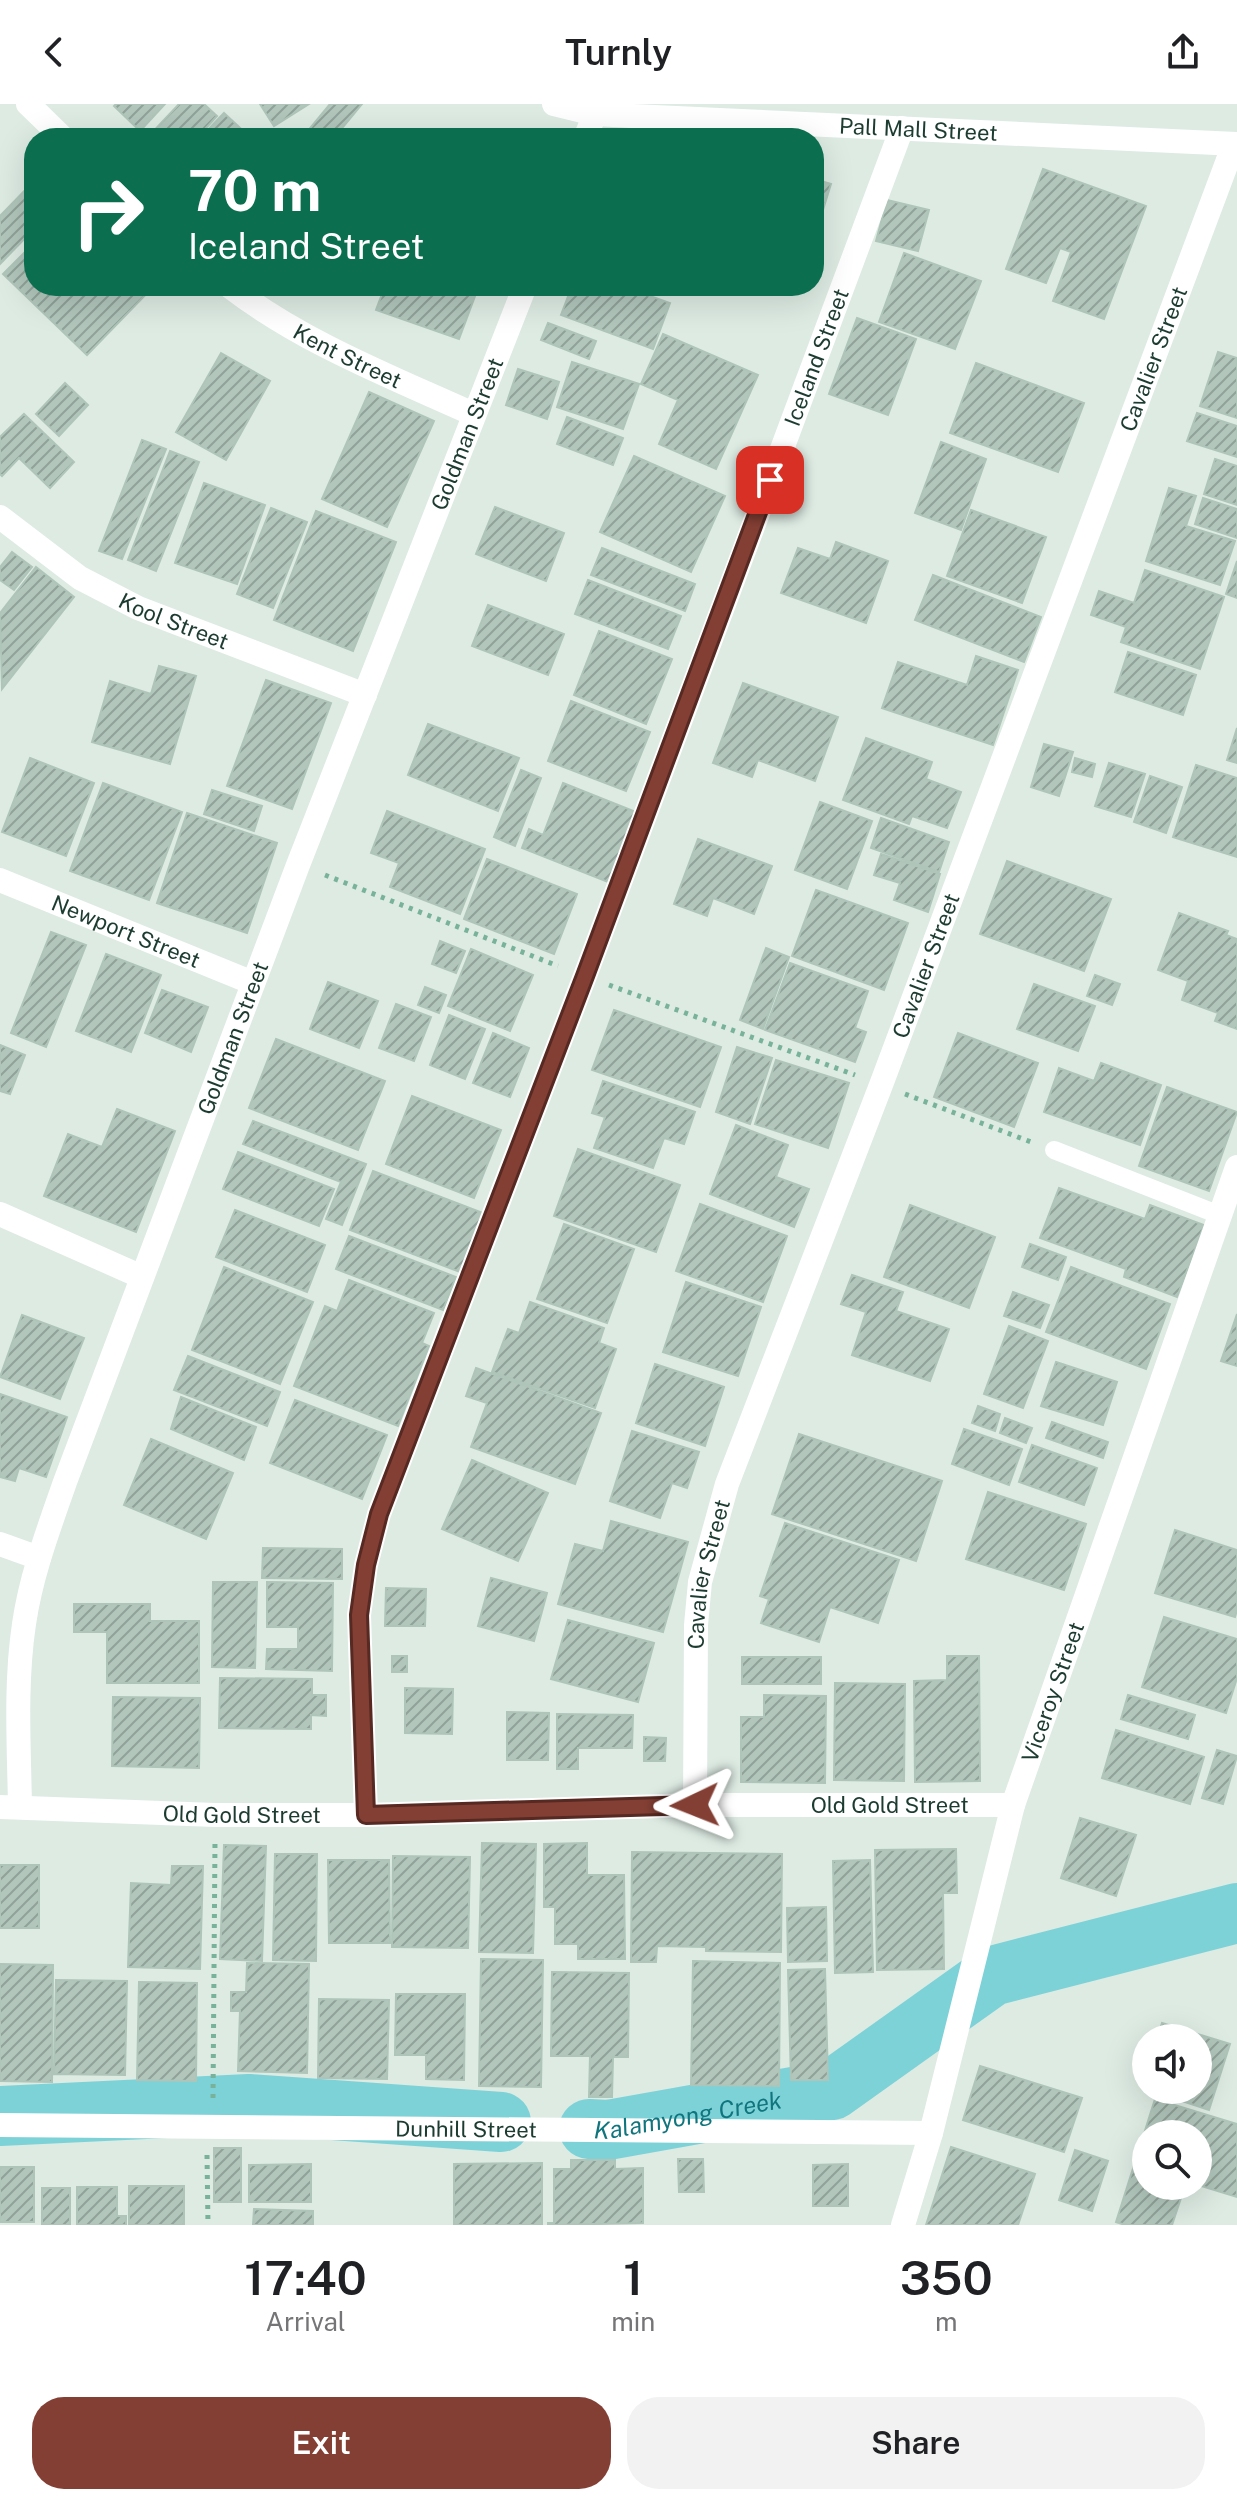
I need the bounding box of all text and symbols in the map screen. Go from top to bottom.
icon: back [32,30,76,74]
icon: share [1161,30,1205,74]
text: Turnly [565,31,672,73]
street label: Pall Mall Street [839,113,998,146]
text: 70 m [188,158,321,224]
icon: right [56,160,160,264]
text: Iceland Street [188,225,425,267]
street label: Cavalier Street [1114,283,1192,435]
street label: Iceland Street [779,285,854,429]
street label: Kent Street [289,318,406,394]
street label: Goldman Street [425,354,509,514]
pin [736,446,804,514]
icon: arrive [748,458,792,502]
street label: Kool Street [115,587,232,654]
street label: Newport Street [48,889,204,973]
street label: Cavalier Street [887,890,965,1042]
street label: Goldman Street [192,958,273,1118]
street label: Cavalier Street [683,1496,735,1649]
street label: Viceroy Street [1016,1618,1089,1766]
position arrow [653,1763,737,1847]
street label: Old Gold Street [811,1792,969,1818]
street label: Old Gold Street [162,1800,321,1828]
map controls [1132,2024,1212,2200]
button: sound [1132,2024,1212,2104]
water label: Kalamyong Creek [593,2085,784,2144]
street label: Dunhill Street [395,2115,537,2143]
button: search [1132,2120,1212,2200]
text: 17:40 [244,2249,367,2306]
text: 1 [623,2249,643,2306]
text: 350 [900,2249,993,2306]
text: Arrival [265,2306,346,2337]
text: min [611,2306,655,2337]
text: m [935,2306,957,2337]
button: Exit [32,2397,611,2489]
button: Share [627,2397,1205,2489]

